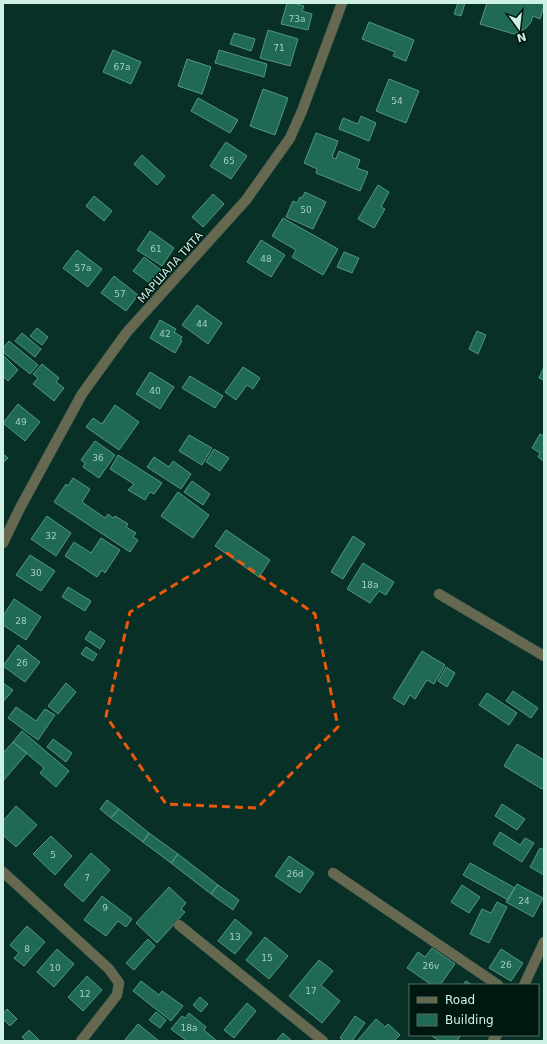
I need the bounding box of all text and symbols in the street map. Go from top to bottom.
north arrow [499,8,539,48]
house number: 73a [289,14,305,24]
text: N [515,30,528,45]
house number: 71 [273,43,285,53]
house number: 67a [114,62,130,72]
house number: 54 [391,96,403,106]
house number: 65 [223,156,235,166]
house number: 50 [300,205,312,215]
street label: МАРШАЛА ТИТА [135,229,206,306]
house number: 61 [150,244,162,254]
house number: 48 [260,254,272,264]
house number: 57a [75,263,91,273]
house number: 57 [114,289,126,299]
house number: 44 [196,319,208,329]
house number: 42 [159,329,171,339]
house number: 40 [149,386,161,396]
house number: 49 [15,417,27,427]
house number: 36 [92,453,104,463]
house number: 32 [45,531,57,541]
house number: 30 [30,568,42,578]
house number: 18a [362,580,378,590]
house number: 28 [15,616,27,626]
house number: 26 [16,658,28,668]
house number: 5 [50,850,56,860]
house number: 26d [286,869,304,879]
house number: 7 [84,873,90,883]
house number: 24 [518,896,530,906]
house number: 9 [102,903,108,913]
house number: 13 [229,932,241,942]
house number: 8 [24,944,30,954]
house number: 15 [261,953,273,963]
house number: 26 [500,960,512,970]
house number: 26v [423,961,440,971]
house number: 10 [49,963,61,973]
legend [409,984,539,1036]
house number: 17 [305,986,317,996]
house number: 12 [79,989,91,999]
text: Road [445,993,475,1007]
text: Building [445,1013,494,1027]
house number: 18a [181,1023,197,1033]

